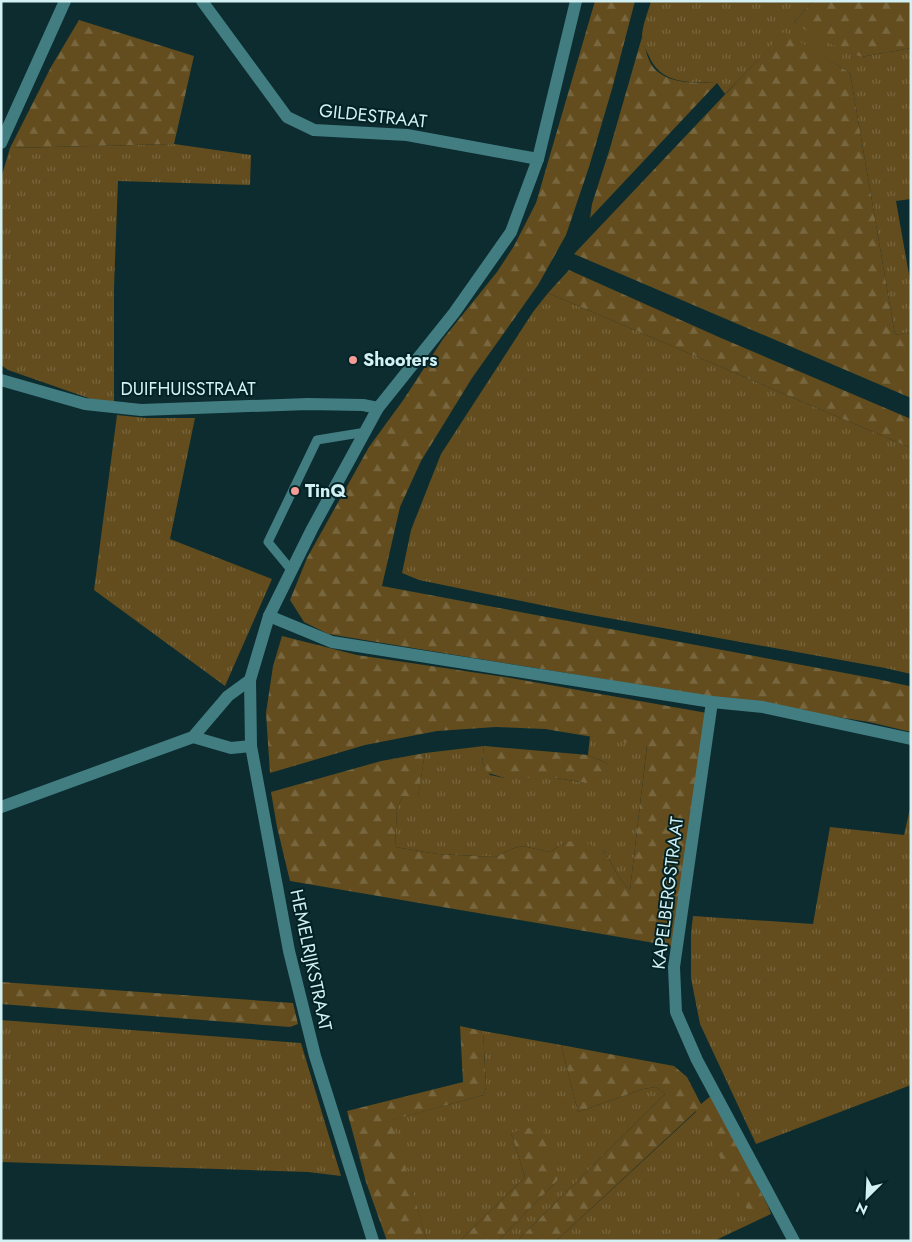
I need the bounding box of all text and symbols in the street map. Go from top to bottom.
street label: GILDESTRAAT [318,97,429,135]
place label: Shooters [363,347,437,373]
marker: Shooters [347,354,359,366]
street label: DUIFHUISSTRAAT [120,376,256,402]
place label: TinQ [305,478,346,504]
marker: TinQ [289,485,301,497]
street label: KAPELBERGSTRAAT [646,815,690,971]
street label: HEMELRIJKSTRAAT [283,887,339,1034]
north arrow [842,1172,892,1222]
text: N [853,1197,871,1220]

